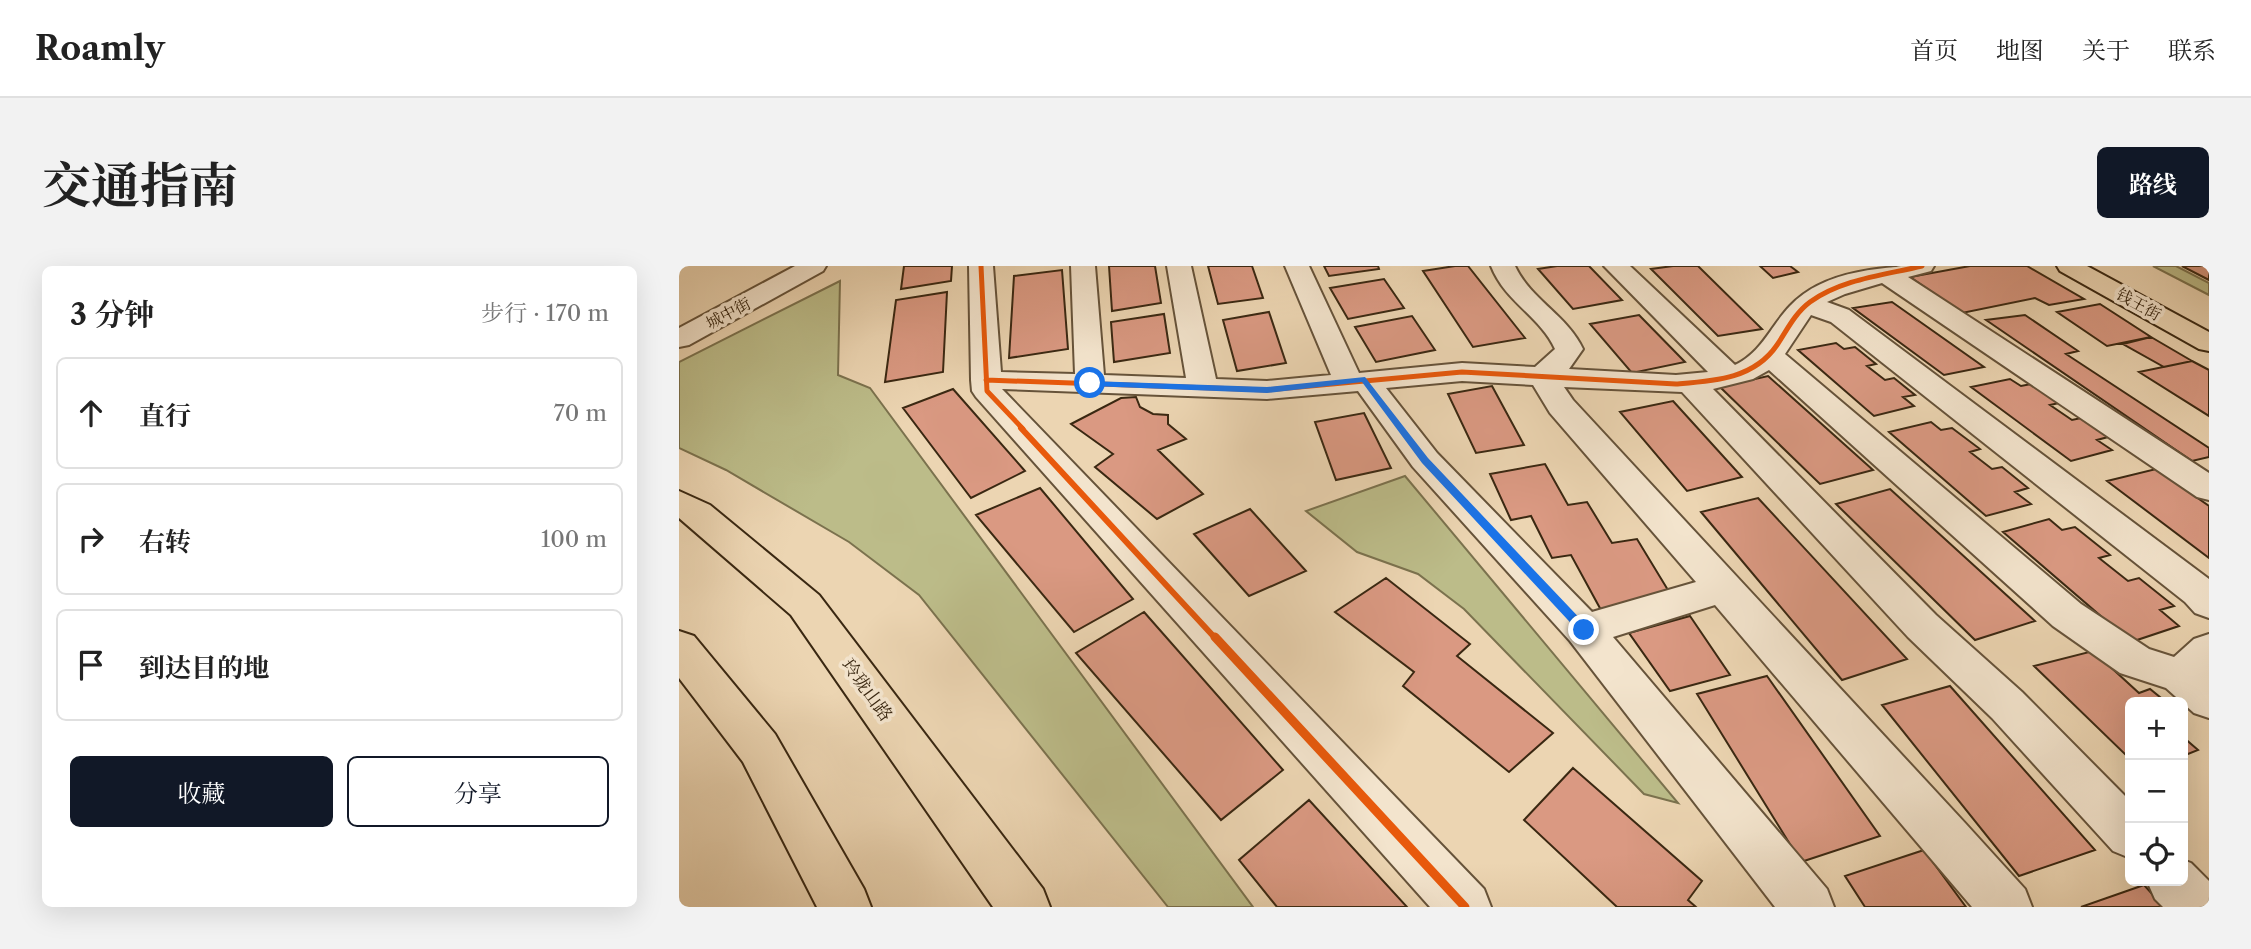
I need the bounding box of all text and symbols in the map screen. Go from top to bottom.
text: Roamly [35,28,165,69]
text: 首页 [1910,36,1958,65]
text: 地图 [1996,36,2044,65]
text: 关于 [2082,36,2130,65]
text: 联系 [2168,36,2216,65]
button: 路线 [2097,147,2209,218]
text: 交通指南 [42,155,238,216]
street label: 钱王街 [2113,284,2165,324]
street label: 城中街 [702,293,754,333]
text: 3 分钟 [70,296,154,333]
text: 步行 · 170 m [481,299,609,327]
route start [1074,367,1105,398]
icon: ahead [72,394,110,432]
text: 70 m [554,399,607,427]
text: 直行 [139,400,191,432]
icon: right [72,520,110,558]
text: 100 m [541,525,607,553]
text: 右转 [139,526,191,558]
route end [1568,614,1599,645]
icon: arrive [72,646,110,684]
text: 到达目的地 [139,652,269,684]
street label: 玲珑山路 [837,654,897,726]
map controls [2125,697,2188,886]
button: + [2125,697,2188,760]
button: 收藏 [70,756,333,827]
button: 分享 [347,756,609,827]
button: − [2125,760,2188,823]
button: locate [2125,823,2188,886]

